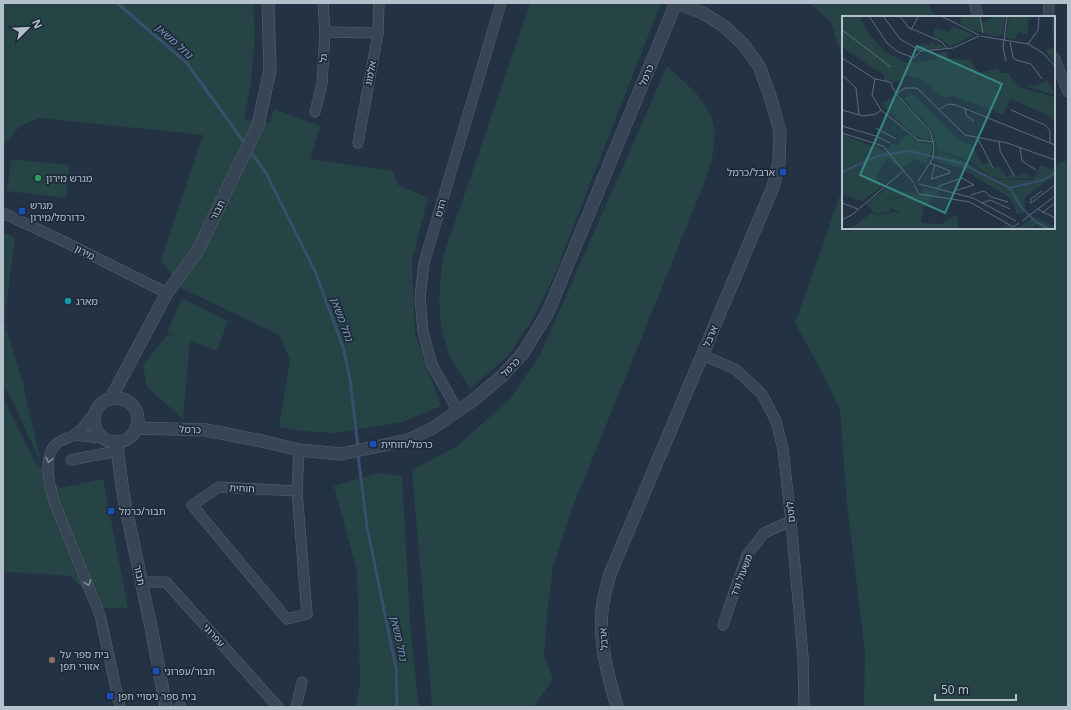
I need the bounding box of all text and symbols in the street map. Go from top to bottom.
north arrow [8,8,48,48]
inset map [842,16,1055,229]
text: N [29,17,46,31]
water label: נחל משאן [152,20,197,62]
street label: גל [316,53,330,63]
street label: אלמוג [361,59,379,87]
street label: כרמל [635,62,657,88]
place label: ארבל/כרמל [727,165,775,179]
marker: ארבל/כרמל [778,167,788,177]
place label: מגרש מירון [46,171,93,185]
marker: מגרש מירון [33,173,43,183]
street label: תבור [206,197,228,222]
place label: מגרש כדורסל/מירון [30,198,85,224]
street label: הדס [431,198,449,218]
marker: מגרש כדורסל/מירון [17,206,27,216]
street label: מירון [73,241,98,263]
place label: מארג [76,294,98,308]
water label: נחל משאן [328,295,358,344]
marker: מארג [63,296,73,306]
street label: ארבל [699,323,721,349]
street label: כרמל [497,354,523,380]
street label: כרמל [179,421,201,437]
place label: כרמל/חוחית [381,437,433,451]
marker: כרמל/חוחית [368,439,378,449]
one-way arrow [46,457,54,464]
street label: חוחית [229,480,255,496]
street label: לוטם [782,501,798,523]
place label: תבור/כרמל [119,504,166,518]
marker: תבור/כרמל [106,506,116,516]
street label: משעול ורד [727,551,756,598]
street label: תבור [131,563,149,587]
one-way arrow [83,579,91,586]
water label: נחל משאן [387,614,412,663]
street label: עפרוני [200,620,228,650]
street label: ארבל [595,627,611,651]
place label: בית ספר על אזורי תפן [60,647,109,673]
marker: בית ספר על אזורי תפן [47,655,57,665]
place label: תבור/עפרוני [164,664,215,678]
marker: תבור/עפרוני [151,666,161,676]
scale bar [935,676,1016,702]
text: 50 m [941,681,969,698]
place label: בית ספר ניסויי תפן [118,689,197,703]
marker: בית ספר ניסויי תפן [105,691,115,701]

